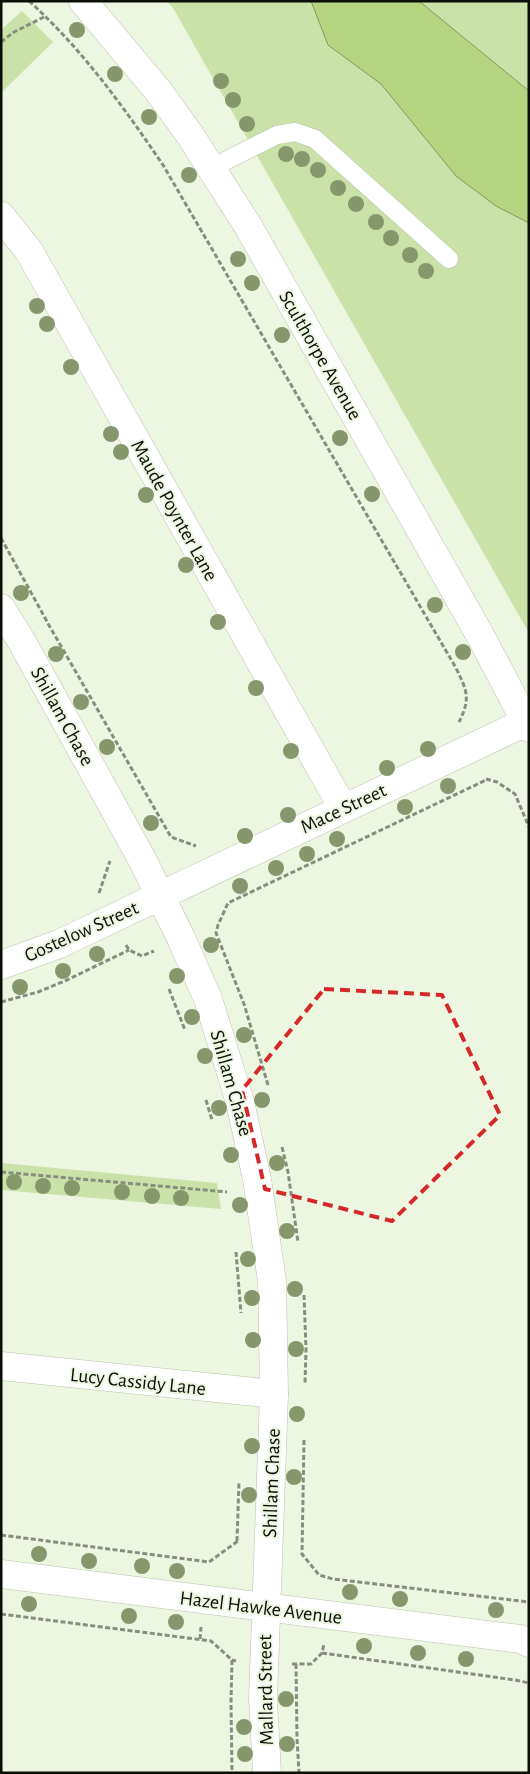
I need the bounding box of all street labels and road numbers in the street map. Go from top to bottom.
street label: Sculthorpe Avenue [275,287,365,424]
street label: Maude Poynter Lane [127,437,221,584]
street label: Shillam Chase [27,664,97,769]
street label: Mace Street [297,780,390,837]
street label: Gostelow Street [21,898,142,966]
street label: Shillam Chase [206,1028,256,1139]
street label: Lucy Cassidy Lane [69,1365,207,1399]
street label: Shillam Chase [260,1428,284,1538]
street label: Hazel Hawke Avenue [179,1588,343,1628]
street label: Mallard Street [255,1634,277,1746]

